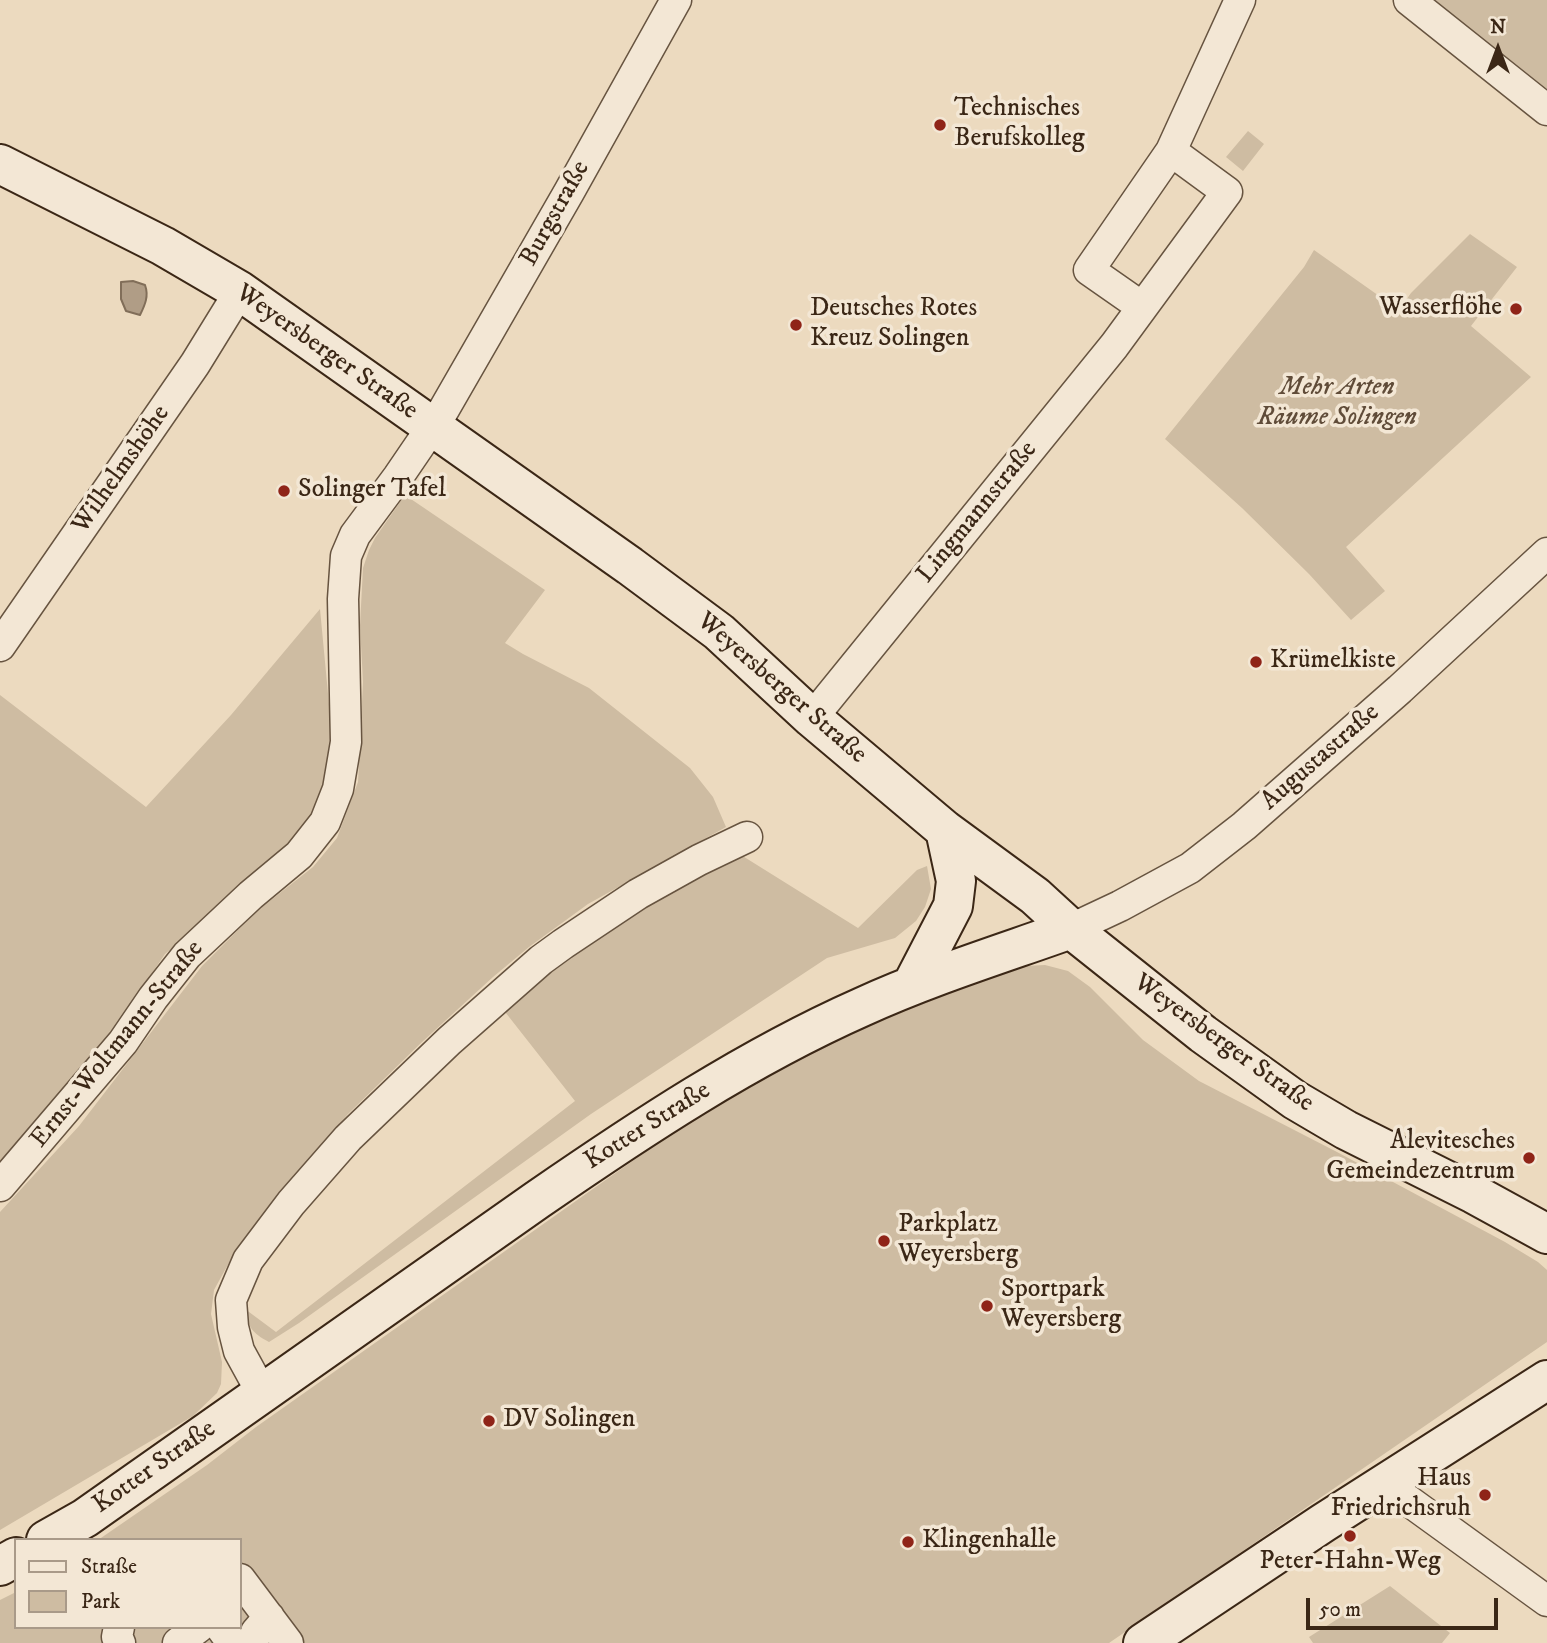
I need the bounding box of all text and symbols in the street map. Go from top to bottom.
north arrow [1463,14,1533,84]
text: N [1490,16,1506,39]
place label: Technisches Berufskolleg [954,94,1085,156]
marker: Technisches Berufskolleg [932,117,948,133]
street label: Burgstraße [514,156,598,272]
street label: Weyersberger Straße [229,278,423,428]
place label: Wasserflöhe [1379,293,1502,325]
place label: Deutsches Rotes Kreuz Solingen [810,294,977,356]
marker: Wasserflöhe [1508,301,1524,317]
marker: Deutsches Rotes Kreuz Solingen [788,317,804,333]
park label: Mehr Arten Räume Solingen [1257,373,1417,434]
street label: Wilhelmshöhe [66,400,178,540]
street label: Lingmannstraße [911,436,1045,590]
place label: Solinger Tafel [298,475,446,507]
marker: Solinger Tafel [276,483,292,499]
street label: Weyersberger Straße [690,607,872,771]
place label: Krümelkiste [1270,646,1396,678]
marker: Krümelkiste [1248,654,1264,670]
street label: Augustastraße [1255,698,1387,818]
street label: Ernst-Woltmann-Straße [25,935,211,1155]
street label: Weyersberger Straße [1127,968,1319,1120]
street label: Kotter Straße [579,1076,717,1178]
place label: Alevitesches Gemeindezentrum [1326,1127,1515,1188]
marker: Alevitesches Gemeindezentrum [1521,1150,1537,1166]
place label: Parkplatz Weyersberg [898,1210,1018,1272]
marker: Parkplatz Weyersberg [876,1233,892,1249]
place label: Sportpark Weyersberg [1001,1275,1121,1336]
marker: Sportpark Weyersberg [979,1298,995,1314]
place label: DV Solingen [503,1405,635,1437]
marker: DV Solingen [481,1413,497,1429]
street label: Kotter Straße [88,1414,222,1522]
place label: Haus Friedrichsruh [1330,1464,1471,1526]
marker: Haus Friedrichsruh [1477,1487,1493,1503]
place label: Klingenhalle [922,1526,1056,1558]
marker: Peter-Hahn-Weg [1342,1528,1358,1544]
marker: Klingenhalle [900,1534,916,1550]
legend [14,1538,242,1629]
place label: Peter-Hahn-Weg [1259,1547,1441,1579]
text: Straße [81,1554,137,1580]
scale bar [1309,1584,1502,1628]
text: Park [81,1589,120,1615]
text: 50 m [1319,1597,1361,1623]

